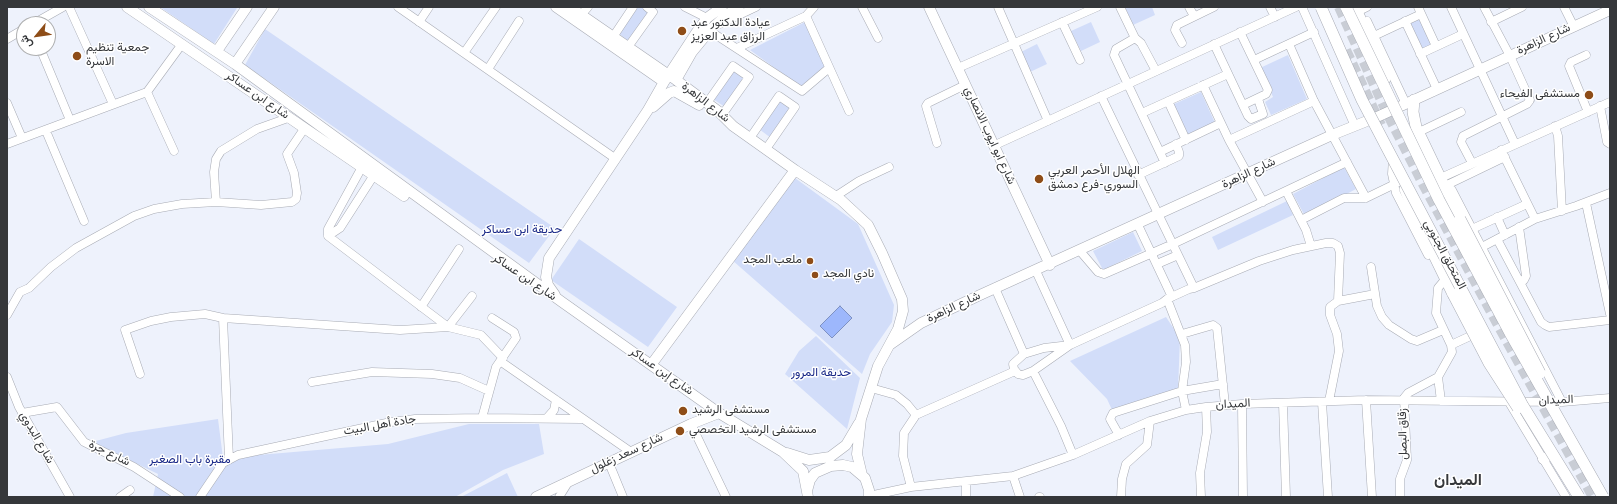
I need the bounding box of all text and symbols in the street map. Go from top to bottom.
north arrow [16,16,56,56]
place label: عيادة الدكتور عبد الرزاق عبد العزيز [691,17,770,45]
street label: شارع الزاهرة [1515,21,1573,59]
marker: عيادة الدكتور عبد الرزاق عبد العزيز [676,25,688,37]
text: ش [17,32,36,51]
place label: جمعية تنظيم الاسرة [86,42,149,70]
marker: جمعية تنظيم الاسرة [71,50,83,62]
street label: شارع ابن عساكر [222,69,292,123]
street label: شارع الزاهرة [678,80,732,126]
street label: شارع ابو ايوب الانصاري [960,85,1018,187]
place label: مستشفى الفيحاء [1500,88,1580,102]
marker: مستشفى الفيحاء [1583,89,1595,101]
street label: شارع الزاهرة [1220,155,1278,193]
place label: الهلال الأحمر العربي السوري-فرع دمشق [1048,165,1140,193]
marker: الهلال الأحمر العربي السوري-فرع دمشق [1033,173,1045,185]
street label: المتحلق الجنوبي [1420,218,1468,292]
park label: حديقة ابن عساكر [482,224,562,238]
street label: شارع ابن عساكر [489,251,559,305]
place label: ملعب المجد [743,254,802,268]
marker: ملعب المجد [805,256,815,266]
place label: نادي المجد [823,268,874,282]
marker: نادي المجد [810,270,820,280]
street label: شارع الزاهرة [925,289,983,327]
street label: شارع إبن عساكر [626,345,696,399]
park label: حديقة المرور [791,367,851,381]
street label: الميدان [1538,393,1574,409]
street label: الميدان [1215,397,1251,413]
place label: مستشفى الرشيد [692,404,770,418]
marker: مستشفى الرشيد [677,405,689,417]
street label: زقاق البصل [1396,408,1412,460]
street label: شارع البدوي [15,409,57,467]
street label: جادة أهل البيت [343,413,417,439]
place label: مستشفى الرشيد التخصصي [689,424,817,438]
marker: مستشفى الرشيد التخصصي [674,425,686,437]
street label: شارع سعد زغلول [588,431,666,477]
street label: شارع جرة [86,438,132,470]
park label: مقبرة باب الصغير [149,454,231,468]
district label: الميدان [1434,472,1482,492]

